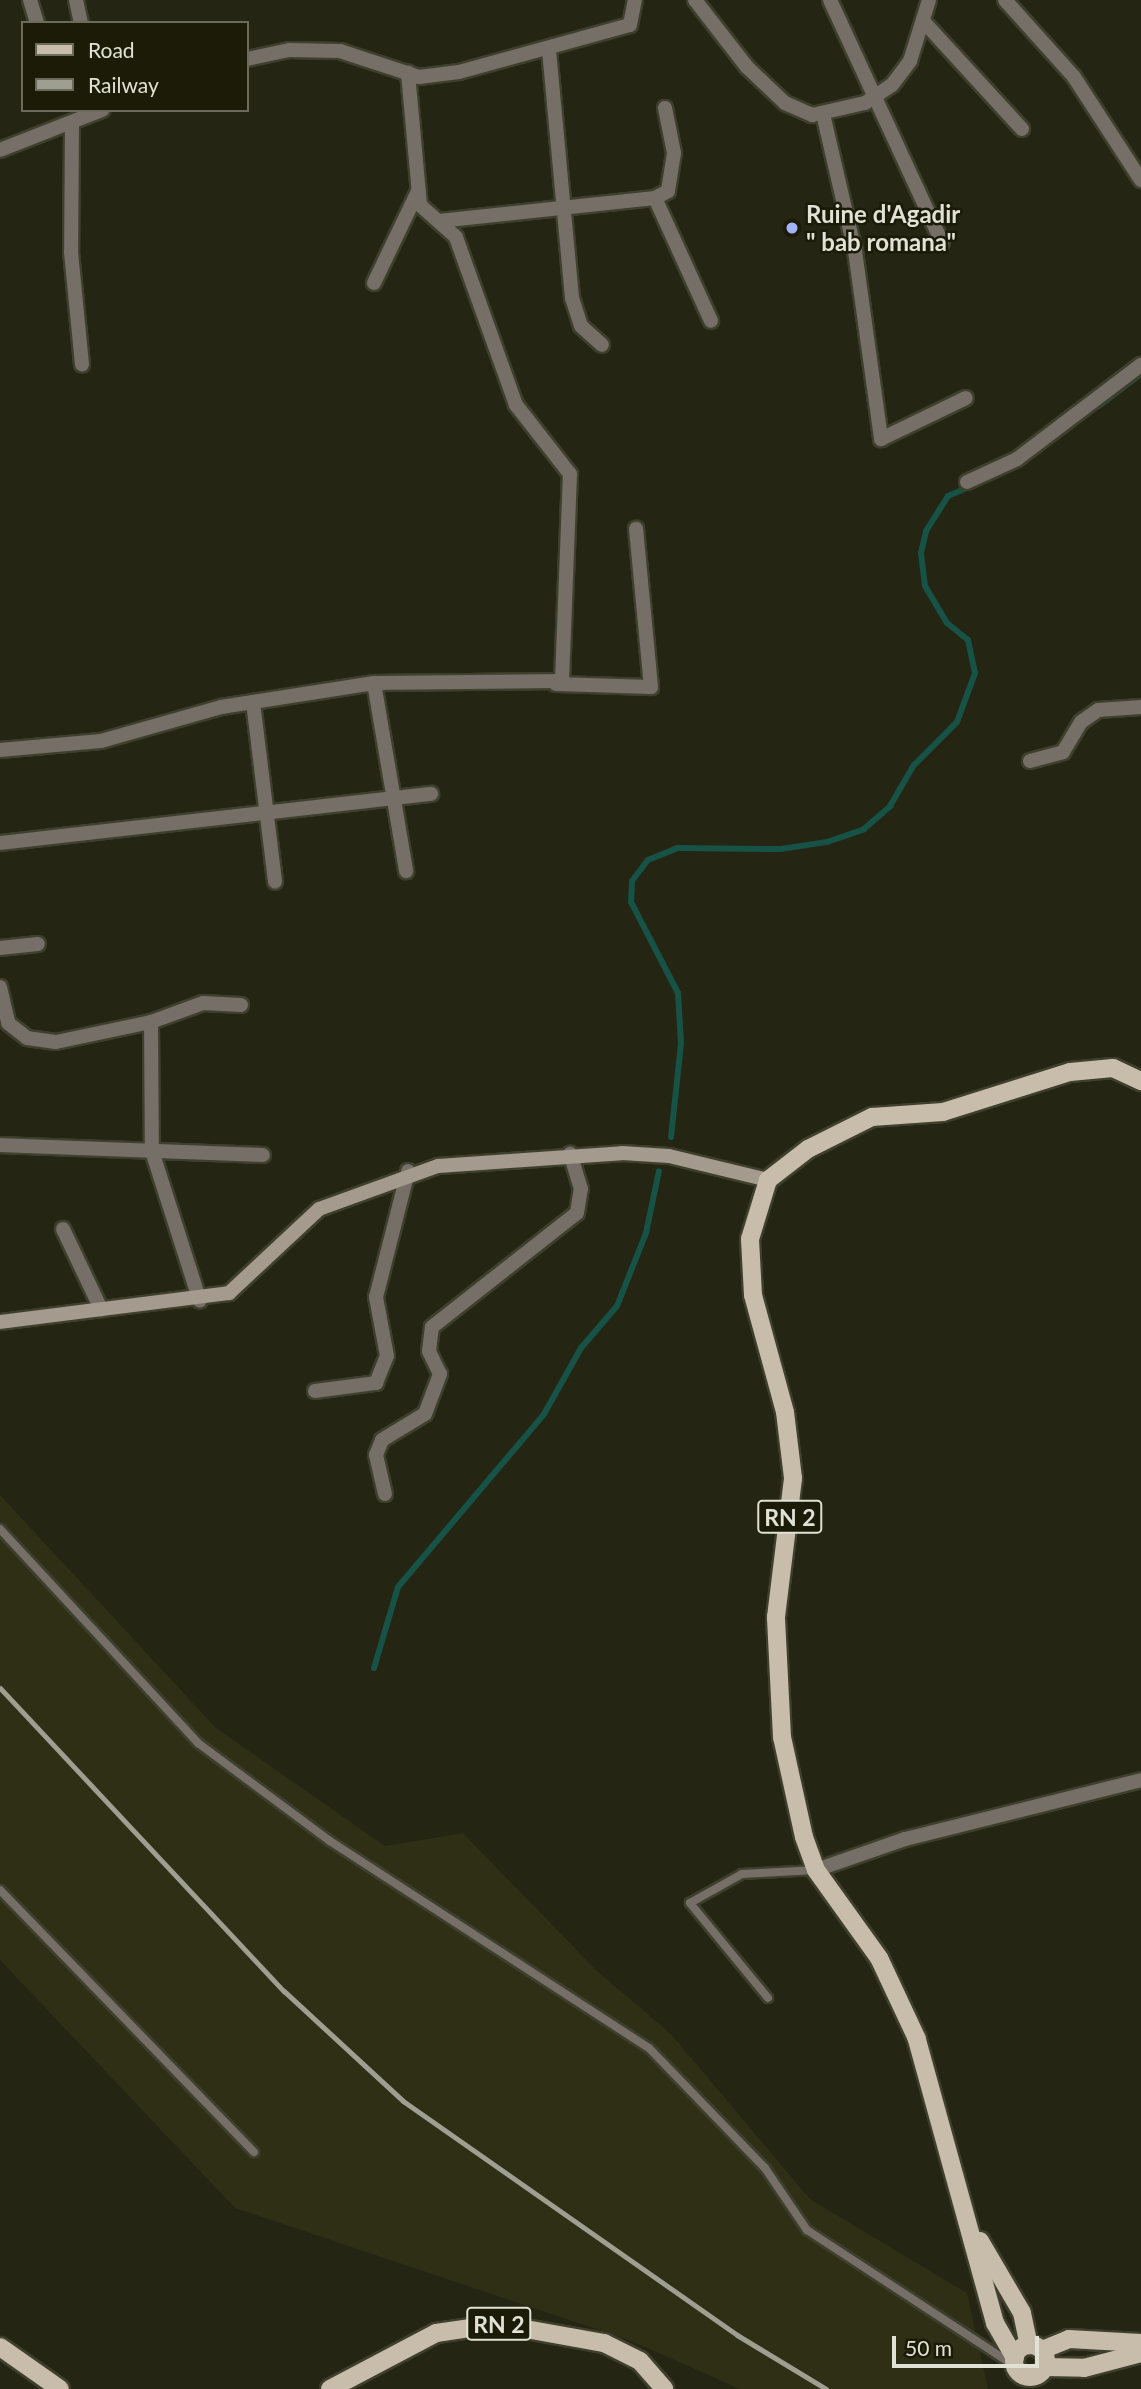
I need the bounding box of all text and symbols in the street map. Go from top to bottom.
legend [21,21,248,112]
text: Road [88,37,135,62]
text: Railway [88,72,159,97]
place label: Ruine d'Agadir " bab romana" [806,200,960,256]
marker: Ruine d'Agadir " bab romana" [784,220,800,236]
road number: RN 2 [757,1498,823,1536]
road number: RN 2 [466,2304,532,2344]
scale bar [896,2322,1043,2366]
text: 50 m [905,2335,952,2360]

